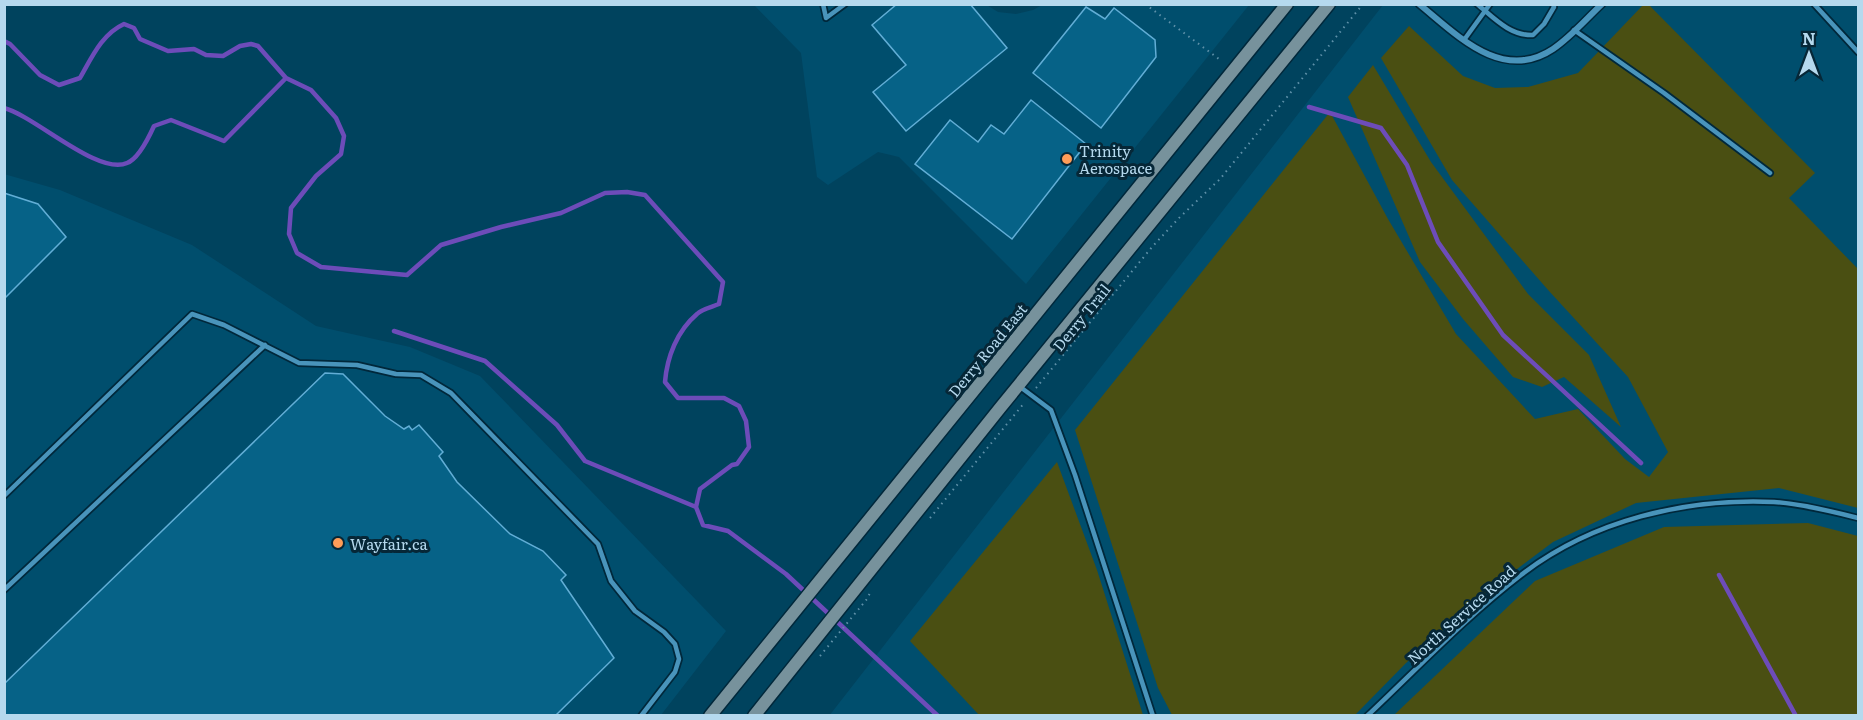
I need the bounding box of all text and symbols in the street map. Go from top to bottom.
north arrow [1779,24,1839,84]
text: N [1802,26,1816,50]
place label: Trinity Aerospace [1079,139,1153,179]
marker: Trinity Aerospace [1060,152,1074,166]
street label: Derry Trail [1047,278,1115,356]
street label: Derry Road East [942,298,1032,402]
place label: Wayfair.ca [350,532,428,555]
marker: Wayfair.ca [331,536,345,550]
street label: North Service Road [1402,559,1520,669]

